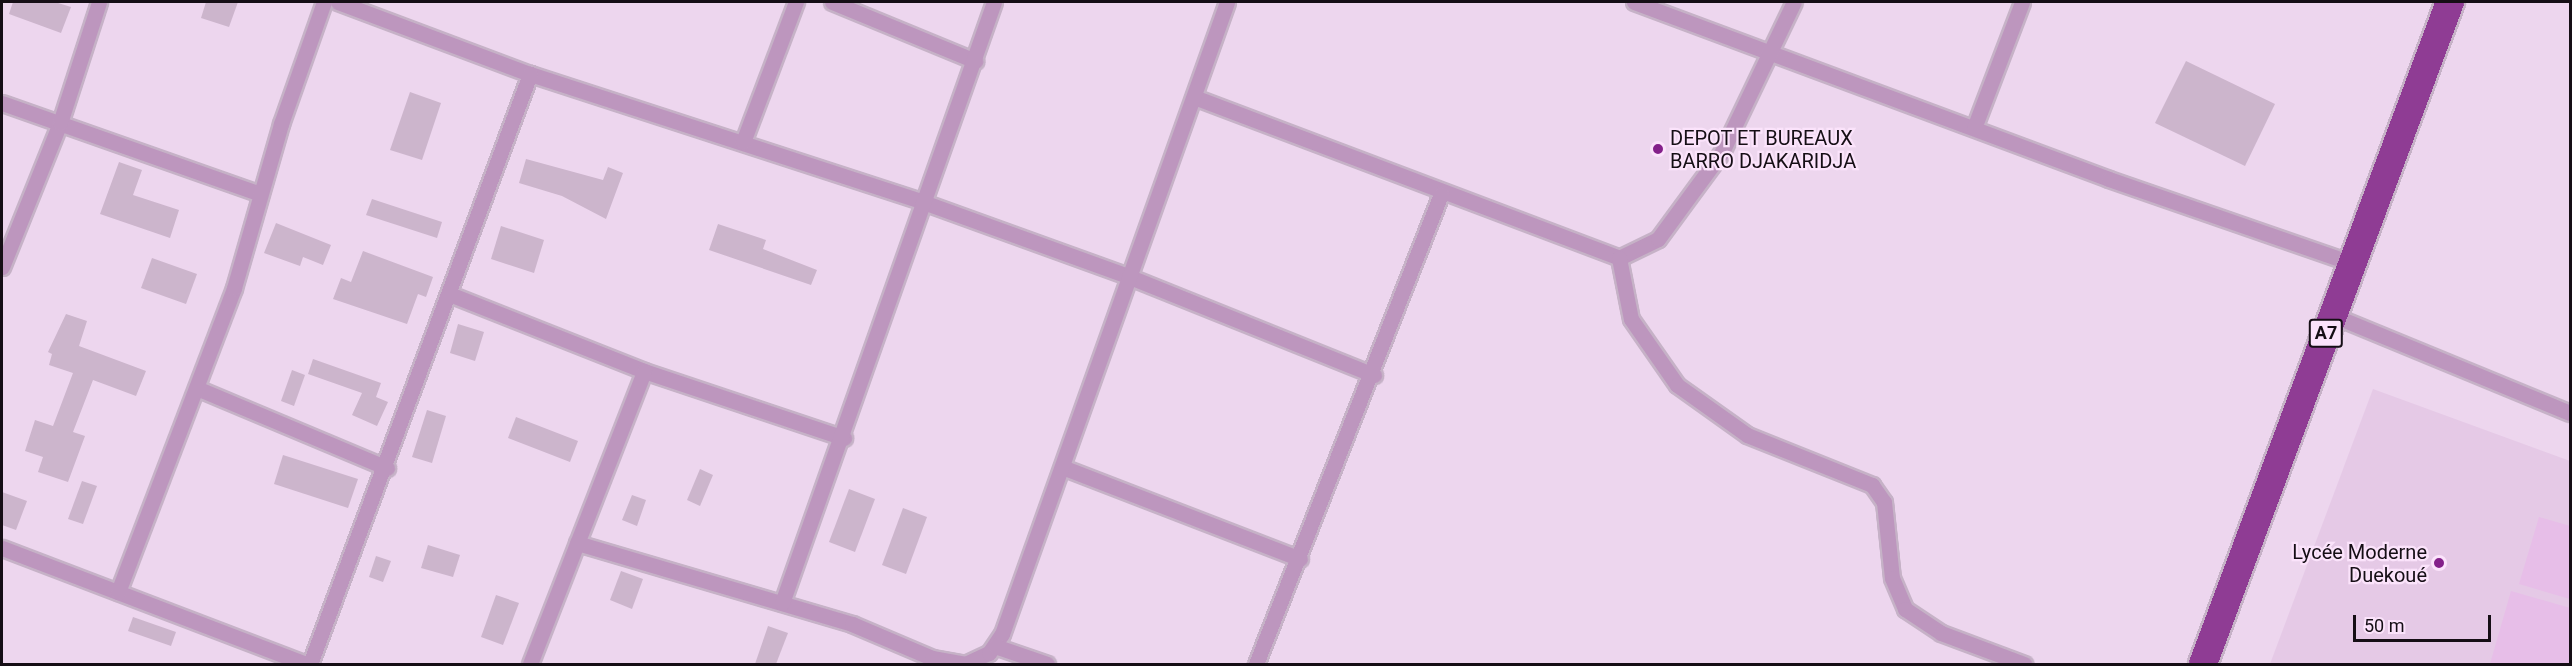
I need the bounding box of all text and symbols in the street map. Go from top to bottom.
place label: DEPOT ET BUREAUX BARRO DJAKARIDJA [1670,126,1856,173]
marker: DEPOT ET BUREAUX BARRO DJAKARIDJA [1651,142,1665,156]
road number: A7 [2308,318,2344,348]
place label: Lycée Moderne Duekoué [2292,540,2427,587]
marker: Lycée Moderne Duekoué [2432,556,2446,570]
scale bar [2356,603,2494,641]
text: 50 m [2364,615,2404,636]

